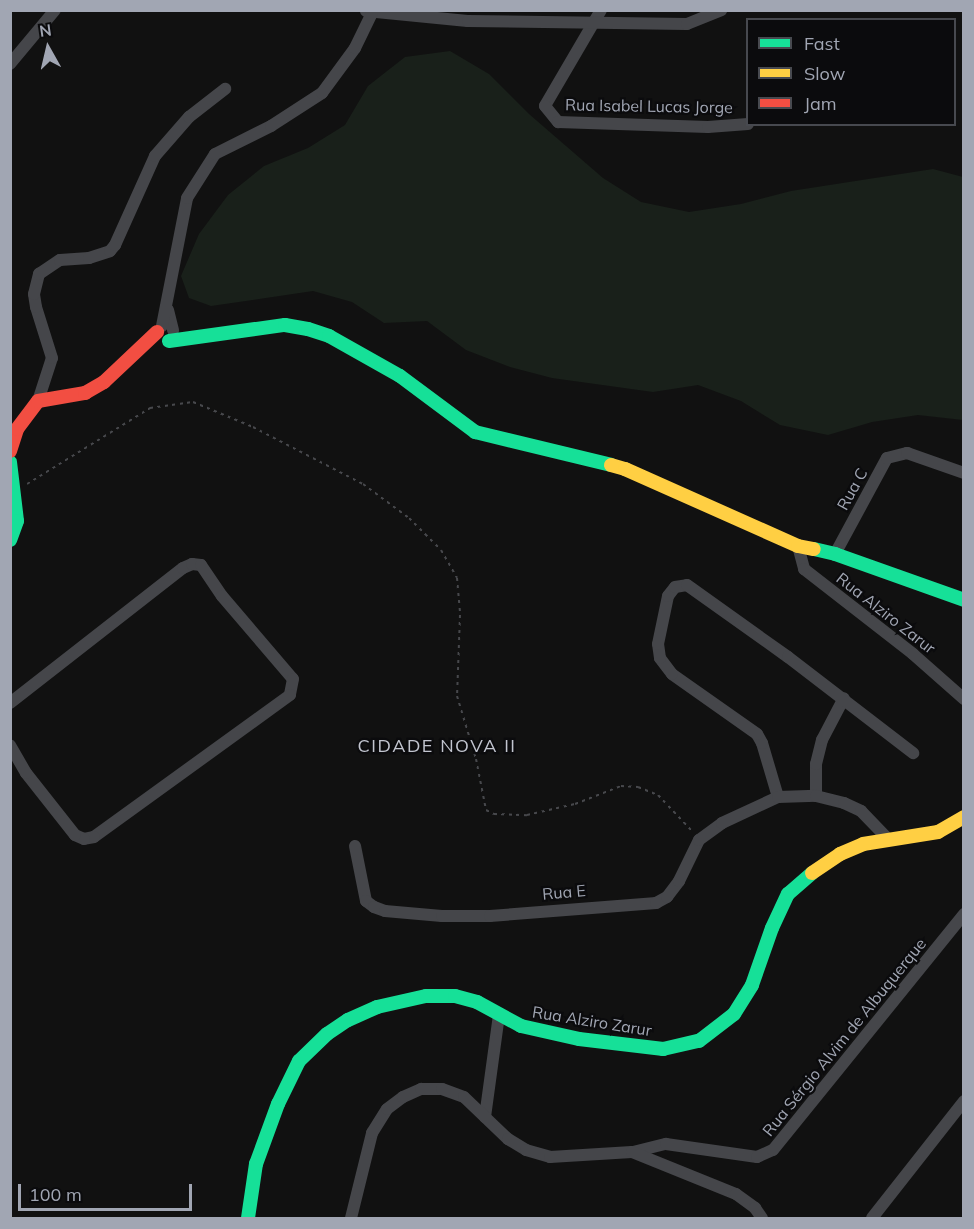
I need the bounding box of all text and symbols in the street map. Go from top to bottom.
north arrow [18,18,78,78]
legend [746,18,956,126]
text: N [38,19,53,41]
text: Fast [804,32,840,55]
text: Slow [804,62,845,85]
text: Jam [804,92,837,115]
street label: Rua Isabel Lucas Jorge [565,95,733,117]
street label: Rua C [833,465,871,513]
street label: Rua Alziro Zarur [833,568,939,658]
district label: CIDADE NOVA II [357,735,517,757]
street label: Rua E [542,881,586,903]
street label: Rua Sérgio Alvim de Albuquerque [758,934,930,1140]
street label: Rua Alziro Zarur [531,1002,653,1040]
scale bar [21,1172,195,1210]
text: 100 m [29,1183,82,1206]

